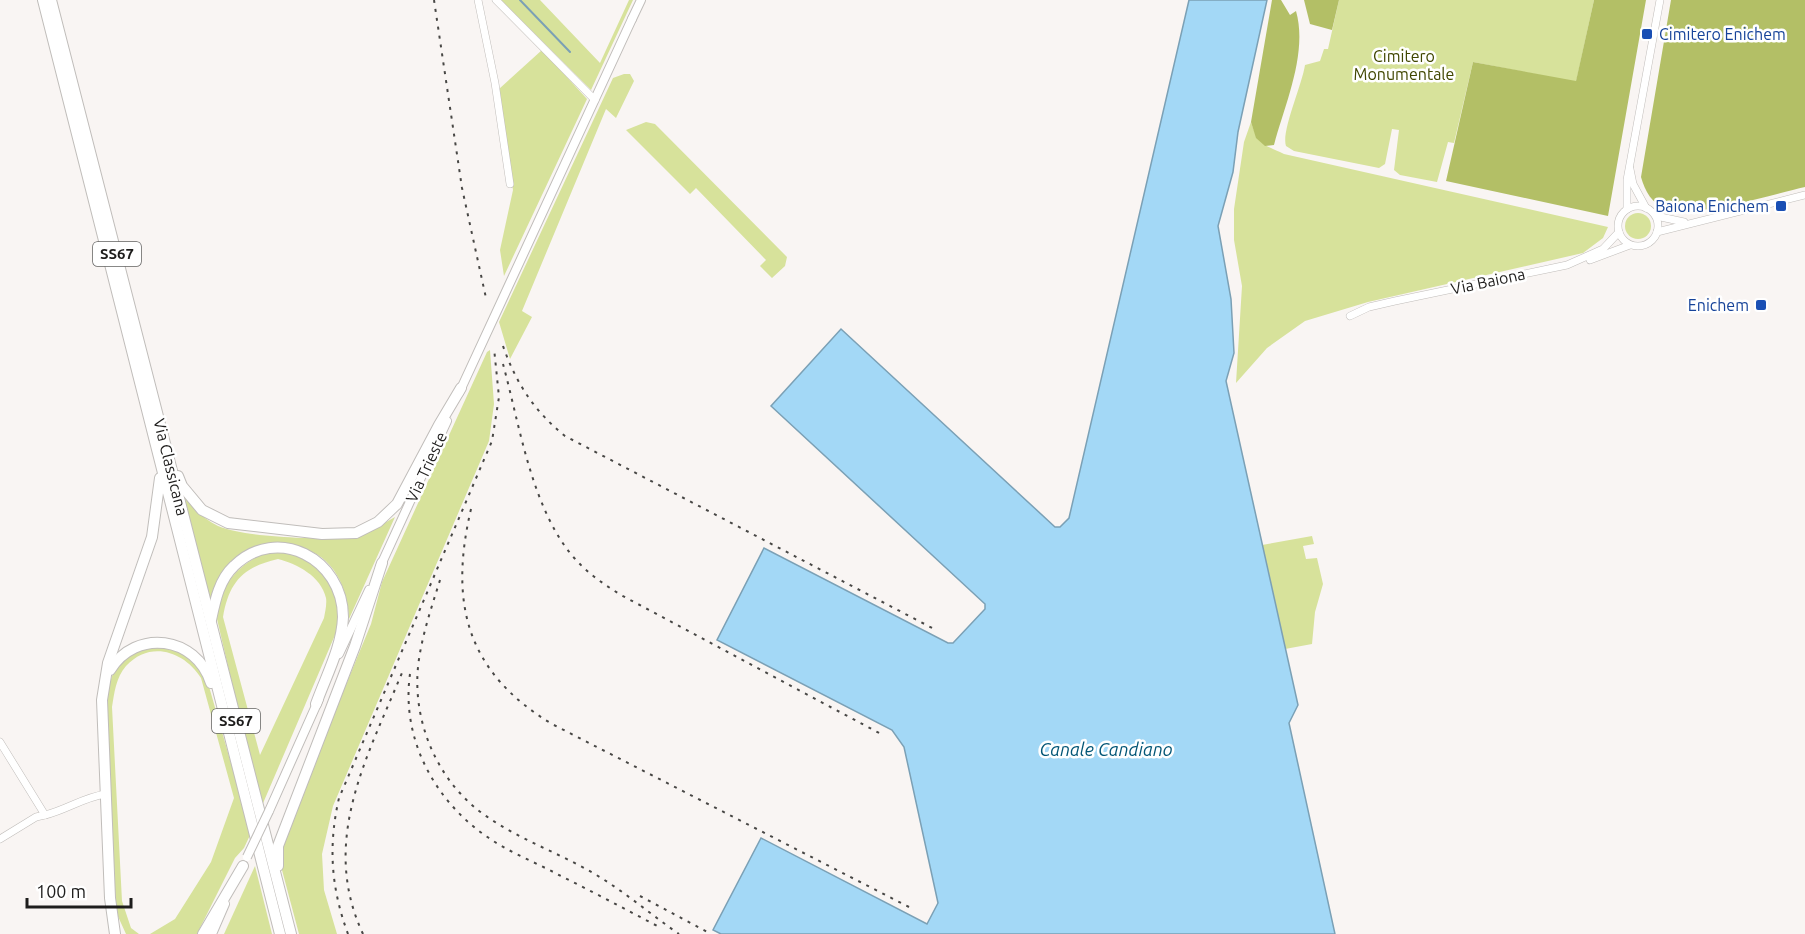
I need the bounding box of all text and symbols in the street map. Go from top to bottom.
place label: Cimitero Enichem [1659,25,1786,43]
marker: Cimitero Enichem [1640,27,1654,41]
park label: Cimitero Monumentale [1354,47,1454,83]
place label: Baiona Enichem [1655,197,1769,215]
marker: Baiona Enichem [1774,199,1788,213]
road number: SS67 [93,242,141,266]
street label: Via Baiona [1449,264,1527,298]
place label: Enichem [1688,296,1749,314]
marker: Enichem [1754,298,1768,312]
street label: Via Classicana [150,417,192,517]
street label: Via Trieste [402,429,450,505]
road number: SS67 [212,709,260,733]
water label: Canale Candiano [1040,739,1173,759]
scale bar [27,871,130,909]
text: 100 m [36,881,86,901]

